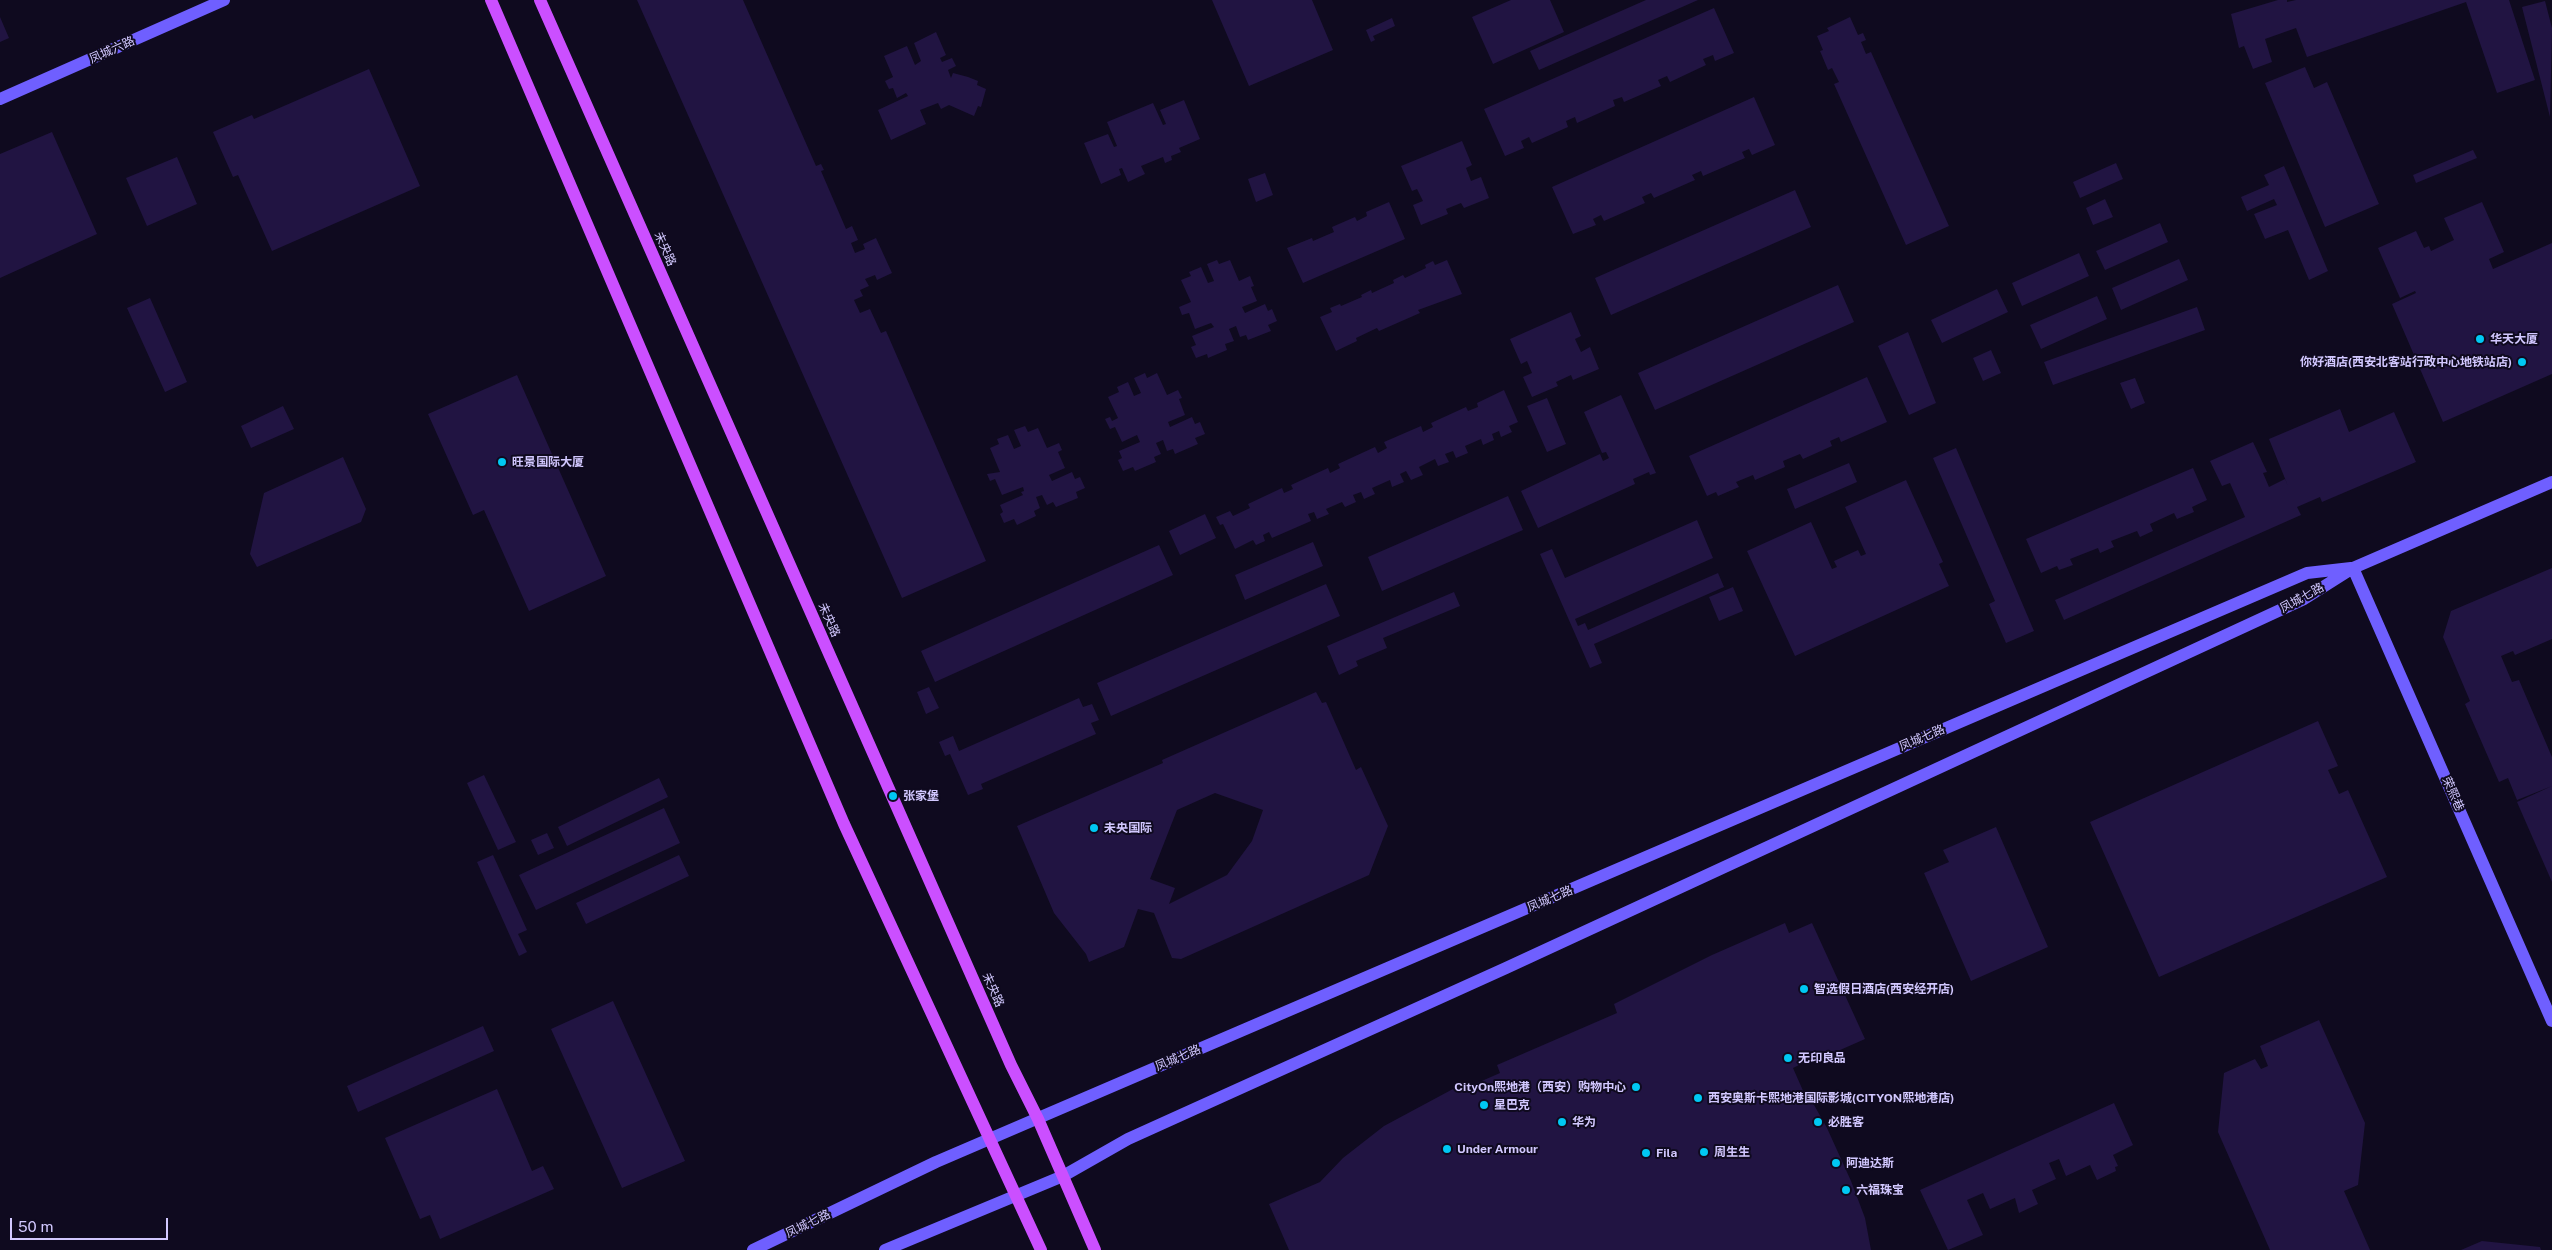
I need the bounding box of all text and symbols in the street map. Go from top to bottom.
street label: 凤城六路 [87,34,137,66]
street label: 未央路 [651,230,679,268]
place label: 华天大厦 [2490,332,2538,346]
marker: 华天大厦 [2474,333,2486,345]
place label: 你好酒店(西安北客站行政中心地铁站店) [2300,355,2512,369]
marker: 你好酒店(西安北客站行政中心地铁站店) [2516,356,2528,368]
place label: 旺景国际大厦 [512,455,584,469]
marker: 旺景国际大厦 [496,456,508,468]
street label: 凤城七路 [2278,580,2326,616]
street label: 未央路 [815,601,843,639]
street label: 凤城七路 [1897,722,1947,754]
street label: 荣熙巷 [2439,775,2467,813]
place label: 张家堡 [903,789,939,803]
marker: 张家堡 [887,790,899,802]
place label: 未央国际 [1104,821,1152,835]
marker: 未央国际 [1088,822,1100,834]
street label: 凤城七路 [1525,883,1575,915]
street label: 未央路 [979,971,1007,1009]
place label: 智选假日酒店(西安经开店) [1814,982,1954,996]
marker: 智选假日酒店(西安经开店) [1798,983,1810,995]
street label: 凤城七路 [1153,1042,1203,1074]
place label: 无印良品 [1798,1051,1846,1065]
marker: 无印良品 [1782,1052,1794,1064]
place label: CityOn熙地港（西安）购物中心 [1454,1080,1626,1094]
marker: CityOn熙地港（西安）购物中心 [1630,1081,1642,1093]
place label: 西安奥斯卡熙地港国际影城(CITYON熙地港店) [1708,1091,1954,1105]
marker: 西安奥斯卡熙地港国际影城(CITYON熙地港店) [1692,1092,1704,1104]
place label: 星巴克 [1494,1098,1530,1112]
marker: 星巴克 [1478,1099,1490,1111]
place label: 华为 [1572,1115,1596,1129]
place label: 必胜客 [1828,1115,1864,1129]
marker: 华为 [1556,1116,1568,1128]
marker: 必胜客 [1812,1116,1824,1128]
place label: Under Armour [1457,1142,1538,1156]
marker: Under Armour [1441,1143,1453,1155]
place label: 周生生 [1714,1145,1750,1159]
place label: Fila [1656,1146,1677,1160]
marker: 周生生 [1698,1146,1710,1158]
marker: Fila [1640,1147,1652,1159]
place label: 阿迪达斯 [1846,1156,1894,1170]
marker: 阿迪达斯 [1830,1157,1842,1169]
place label: 六福珠宝 [1856,1183,1904,1197]
marker: 六福珠宝 [1840,1184,1852,1196]
street label: 凤城七路 [783,1207,833,1241]
scale bar [12,1208,170,1240]
text: 50 m [18,1218,53,1235]

